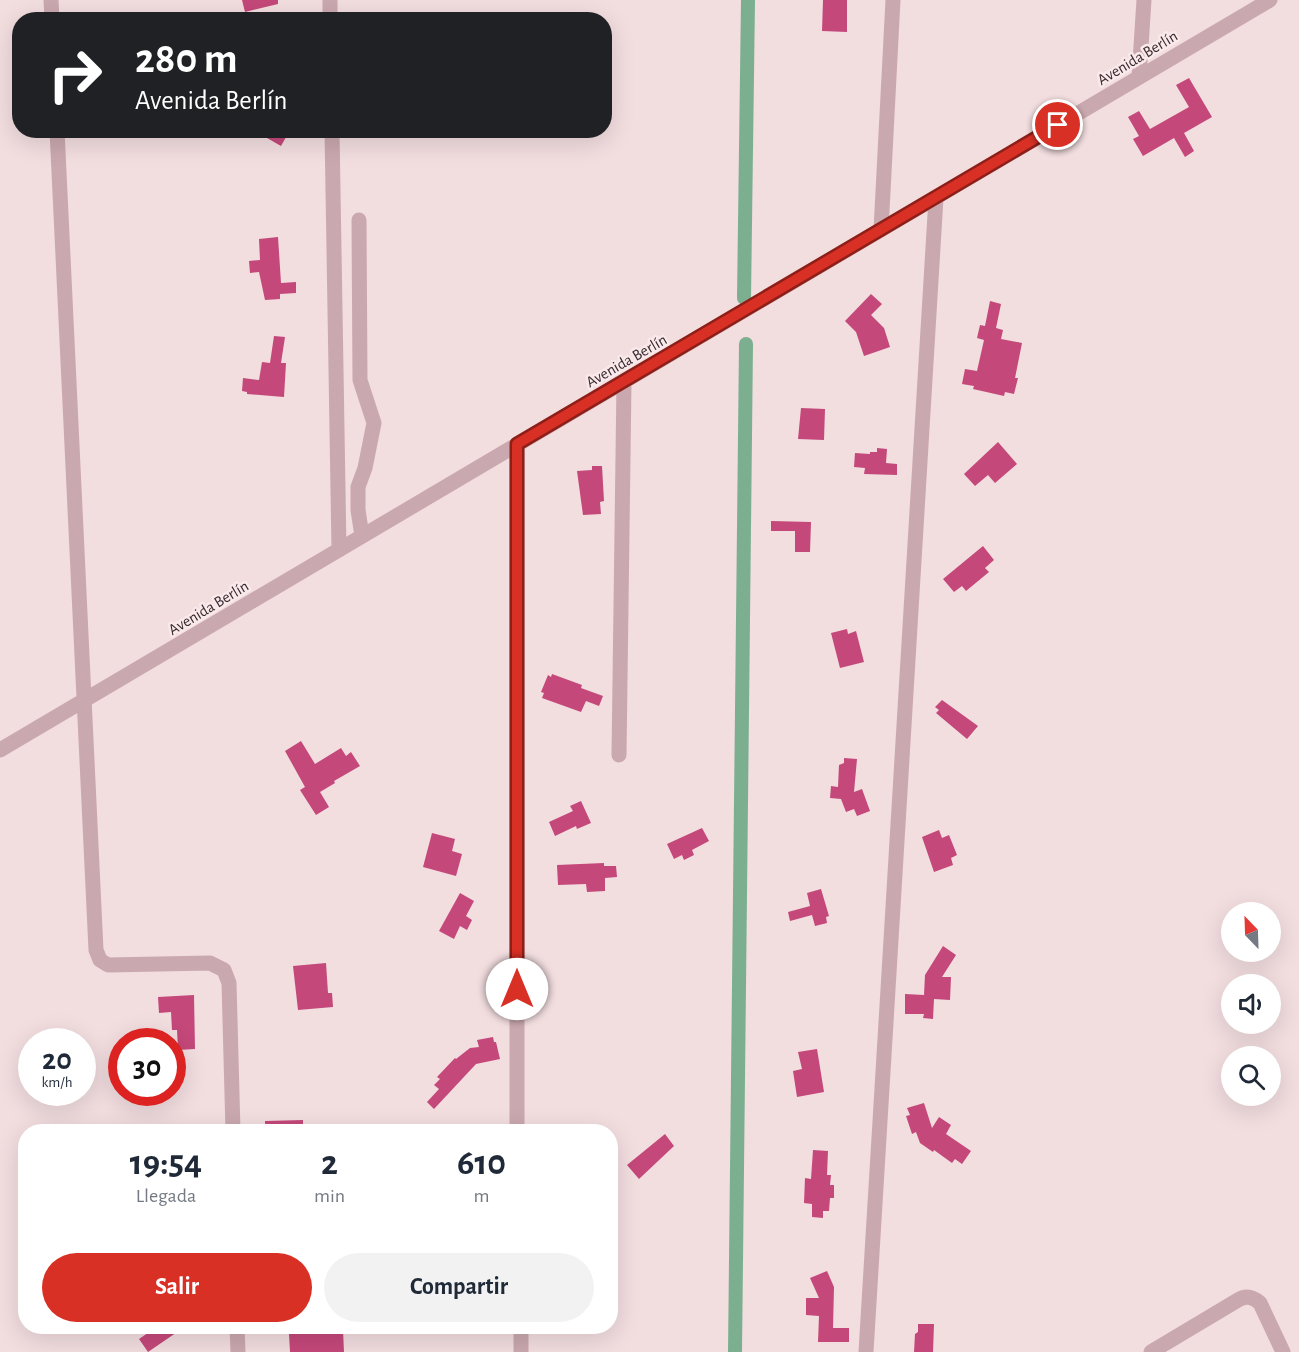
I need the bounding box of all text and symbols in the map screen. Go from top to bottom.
street label: Avenida Berlín [1095,28,1180,88]
icon: right [36,36,114,114]
text: 280 m [135,38,238,80]
text: Avenida Berlín [135,87,288,114]
pin [1032,99,1083,150]
icon: arrive [1041,108,1074,141]
street label: Avenida Berlín [583,331,670,390]
street label: Avenida Berlín [166,578,251,638]
north arrow [1221,902,1281,962]
map controls [1221,902,1281,1106]
position arrow [485,957,549,1021]
button: sound [1221,974,1281,1034]
speed limit sign: 30 [108,1028,186,1106]
text: 20 [42,1045,72,1075]
button: search [1221,1046,1281,1106]
text: km/h [42,1075,72,1090]
text: 19:54 [130,1145,202,1181]
text: 2 [321,1145,338,1181]
text: 610 [457,1145,506,1181]
text: Llegada [136,1186,196,1206]
text: min [314,1186,345,1206]
text: m [474,1186,490,1206]
button: Salir [42,1253,312,1322]
button: Compartir [324,1253,594,1322]

